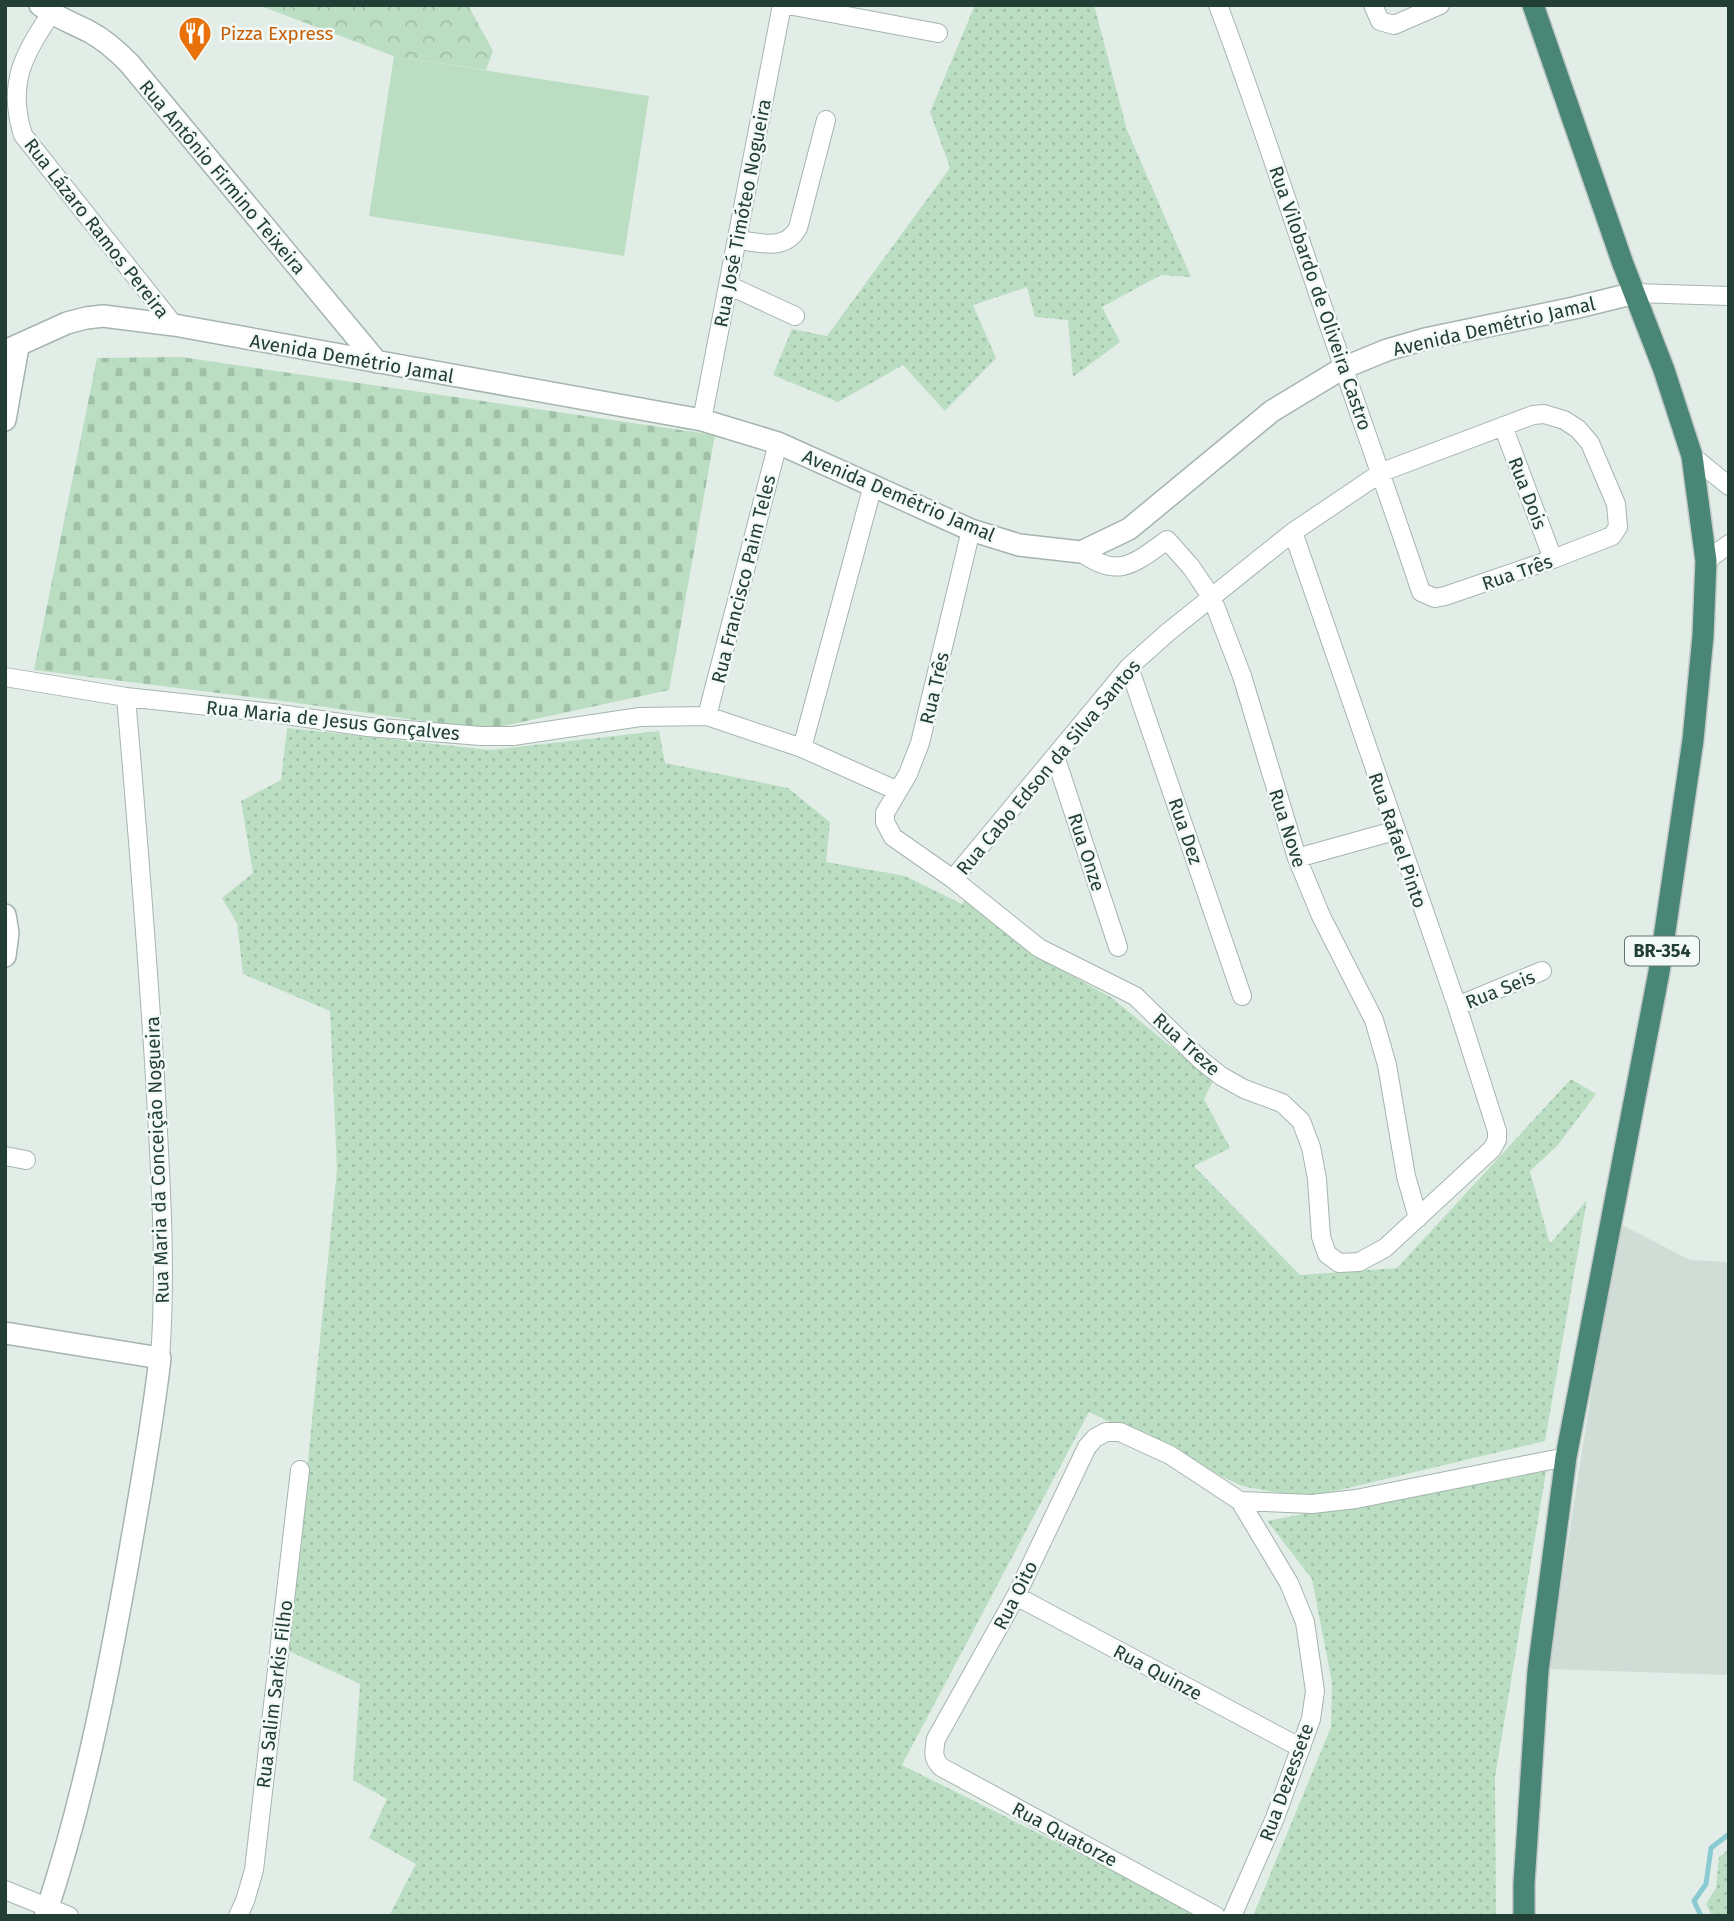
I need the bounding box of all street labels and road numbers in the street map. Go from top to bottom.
street label: Rua Antônio Firmino Teixeira [134,75,311,279]
street label: Rua José Timóteo Nogueira [709,97,776,329]
street label: Rua Lázaro Ramos Pereira [19,134,174,323]
street label: Rua Vilobardo de Oliveira Castro [1264,163,1377,433]
street label: Avenida Demétrio Jamal [1391,292,1598,361]
street label: Avenida Demétrio Jamal [248,329,456,388]
street label: Avenida Demétrio Jamal [799,444,999,547]
street label: Rua Dois [1503,454,1552,533]
street label: Rua Francisco Paim Teles [706,473,781,686]
street label: Rua Três [1479,550,1556,595]
street label: Rua Três [915,650,954,726]
street label: Rua Cabo Edson da Silva Santos [952,655,1145,880]
street label: Rua Maria de Jesus Gonçalves [205,696,461,745]
street label: Rua Rafael Pinto [1364,769,1432,911]
street label: Rua Nove [1264,786,1311,870]
street label: Rua Dez [1163,795,1208,867]
street label: Rua Onze [1063,810,1110,894]
road number: BR-354 [1625,936,1699,966]
street label: Rua Seis [1462,965,1538,1014]
street label: Rua Treze [1148,1008,1225,1081]
street label: Rua Maria da Conceição Nogueira [141,1016,174,1304]
street label: Rua Oito [988,1557,1043,1633]
street label: Rua Salim Sarkis Filho [252,1599,297,1790]
street label: Rua Quinze [1109,1639,1206,1705]
street label: Rua Dezessete [1255,1720,1318,1844]
street label: Rua Quatorze [1008,1797,1121,1872]

